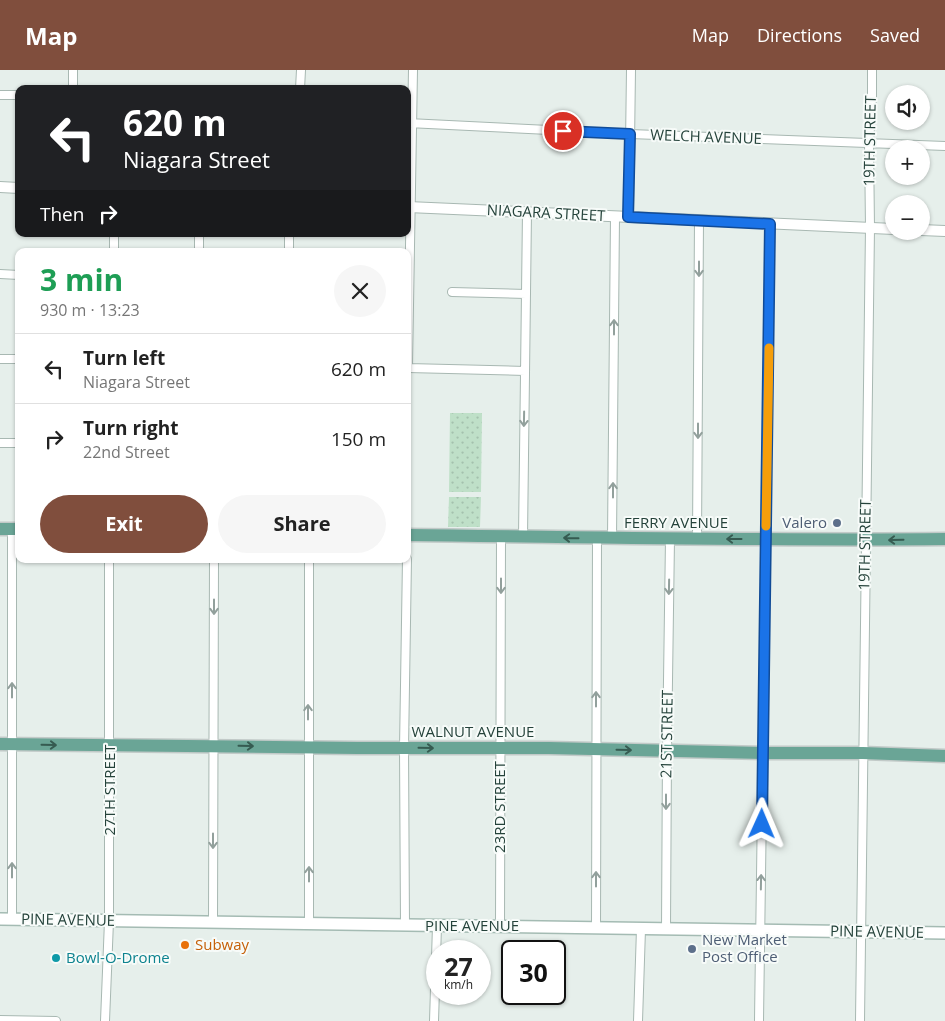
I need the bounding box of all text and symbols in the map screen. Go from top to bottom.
text: Map [25,19,77,52]
text: Map [692,23,729,47]
text: Directions [757,23,842,47]
text: Saved [870,23,920,47]
map controls [885,85,930,240]
button: sound [885,85,930,130]
street label: 19TH STREET [858,95,880,187]
text: 620 m [123,99,227,146]
icon: left [40,105,105,170]
pin [542,110,584,152]
icon: arrive [549,117,577,145]
street label: WELCH AVENUE [650,124,762,148]
button: + [885,140,930,185]
text: Niagara Street [123,144,270,174]
button: − [885,195,930,240]
street label: NIAGARA STREET [486,199,607,225]
icon: right [94,200,122,228]
text: Then [40,201,84,227]
text: 3 min [40,259,123,300]
one-way arrow [694,260,704,277]
button: close [334,265,386,317]
text: 930 m · 13:23 [40,299,140,321]
one-way arrow [609,319,619,336]
text: Turn left [83,345,165,371]
icon: left [40,355,68,383]
text: 620 m [331,356,386,382]
text: Niagara Street [83,371,190,393]
one-way arrow [519,411,529,427]
text: Turn right [83,415,178,441]
one-way arrow [693,423,703,439]
icon: right [40,425,68,453]
text: 150 m [331,426,386,452]
text: 22nd Street [83,441,170,463]
one-way arrow [608,482,618,498]
button: Exit [40,495,208,553]
button: Share [218,495,386,553]
street label: 19TH STREET [853,499,875,591]
street label: FERRY AVENUE [624,512,728,532]
place label: Valero [782,512,827,532]
marker: Valero [831,517,843,529]
one-way arrow [564,533,580,543]
one-way arrow [726,534,742,544]
one-way arrow [889,535,905,545]
one-way arrow [496,577,506,593]
one-way arrow [664,579,674,595]
one-way arrow [209,599,219,615]
one-way arrow [7,683,17,699]
street label: 21ST STREET [655,689,677,778]
one-way arrow [591,691,601,708]
one-way arrow [303,704,313,720]
street label: WALNUT AVENUE [412,721,534,741]
one-way arrow [40,740,56,749]
one-way arrow [238,742,254,751]
street label: 27TH STREET [99,744,119,836]
one-way arrow [418,744,434,753]
one-way arrow [615,746,631,755]
street label: 23RD STREET [489,760,509,853]
one-way arrow [661,794,671,810]
position arrow [735,797,787,849]
one-way arrow [208,833,218,849]
one-way arrow [7,863,17,879]
one-way arrow [304,866,314,882]
one-way arrow [591,871,601,888]
one-way arrow [757,874,766,890]
street label: PINE AVENUE [21,908,115,930]
street label: PINE AVENUE [425,915,519,935]
street label: PINE AVENUE [830,920,924,942]
place label: New Market Post Office [702,929,787,966]
place label: Subway [195,934,250,954]
marker: Subway [179,939,191,951]
speed limit sign: 30 [501,940,566,1005]
marker: New Market Post Office [686,943,698,955]
place label: Bowl-O-Drome [66,947,170,967]
text: 27 [444,949,473,983]
marker: Bowl-O-Drome [50,952,62,964]
text: km/h [444,976,473,993]

